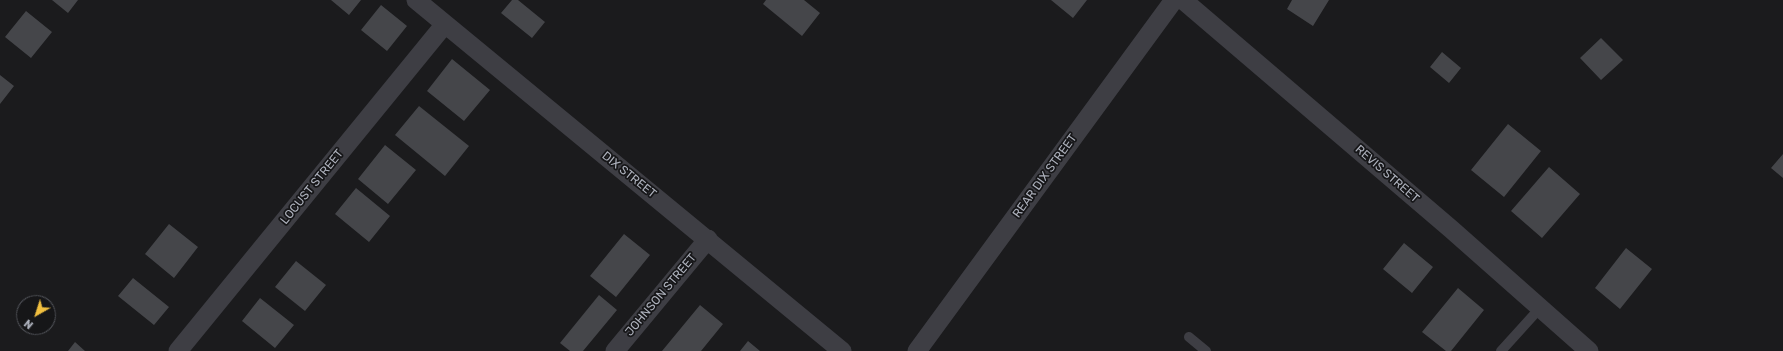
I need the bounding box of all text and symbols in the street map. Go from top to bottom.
street label: REAR DIX STREET [1010,131,1080,221]
street label: REVIS STREET [1352,142,1422,206]
street label: LOCUST STREET [277,147,347,227]
street label: DIX STREET [599,149,659,201]
street label: JOHNSON STREET [622,251,700,339]
north arrow [16,295,56,335]
text: N [22,316,36,331]

